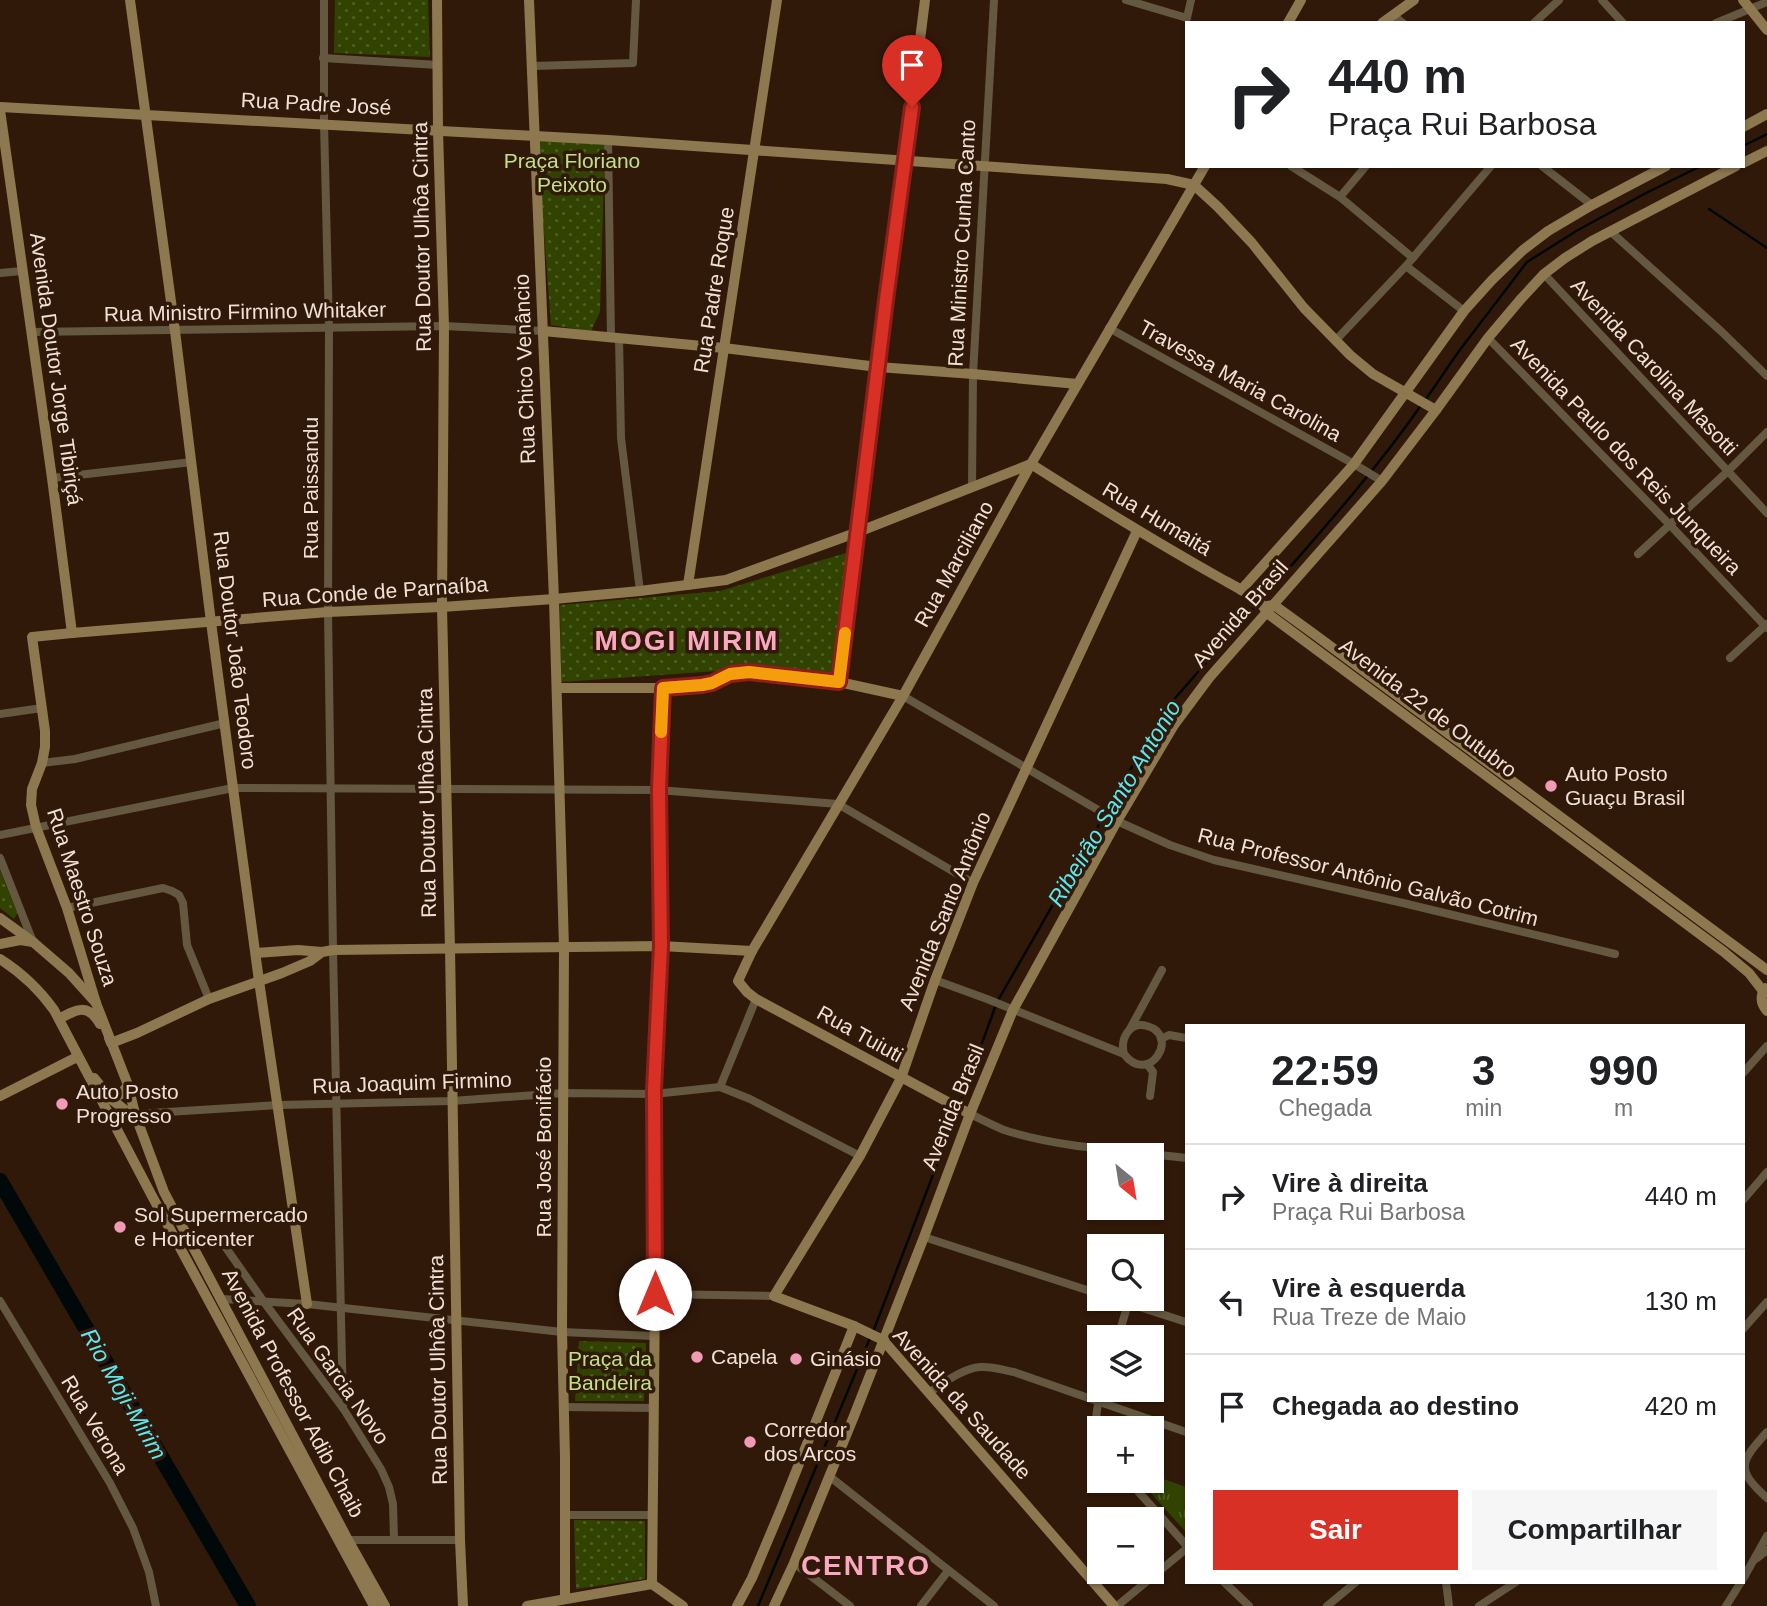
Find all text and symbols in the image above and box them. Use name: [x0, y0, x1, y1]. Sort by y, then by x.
pin: [882, 35, 942, 107]
icon: arrive: [893, 46, 931, 84]
icon: right: [1213, 49, 1304, 140]
text: 440 m: [1328, 49, 1467, 103]
street label: Rua Padre José: [240, 88, 392, 119]
text: Praça Rui Barbosa: [1328, 106, 1597, 142]
street label: Rua Ministro Cunha Canto: [944, 119, 979, 367]
street label: Rua Doutor Ulhôa Cintra: [408, 122, 435, 352]
park label: Praça Floriano Peixoto: [504, 149, 640, 196]
street label: Rua Padre Roque: [689, 205, 738, 375]
street label: Avenida Doutor Jorge Tibiriçá: [26, 231, 87, 507]
street label: Rua Chico Venâncio: [510, 274, 539, 465]
street label: Avenida Carolina Masotti: [1566, 274, 1742, 460]
street label: Rua Ministro Firmino Whitaker: [104, 298, 386, 325]
street label: Travessa Maria Carolina: [1135, 315, 1346, 446]
street label: Avenida Paulo dos Reis Junqueira: [1507, 332, 1746, 579]
street label: Rua Paissandu: [299, 417, 322, 559]
street label: Rua Humaitá: [1099, 477, 1216, 560]
street label: Rua Marciliano: [910, 497, 998, 631]
street label: Rua Doutor João Teodoro: [209, 529, 262, 771]
street label: Avenida Brasil: [1187, 556, 1292, 672]
street label: Rua Conde de Parnaíba: [261, 572, 489, 611]
district label: MOGI MIRIM: [595, 625, 779, 656]
street label: Avenida 22 de Outubro: [1335, 634, 1521, 782]
street label: Rua Doutor Ulhôa Cintra: [413, 688, 440, 918]
water label: Ribeirão Santo Antonio: [1042, 695, 1186, 911]
place label: Auto Posto Guaçu Brasil: [1565, 762, 1685, 809]
marker: Auto Posto Guaçu Brasil: [1543, 778, 1559, 794]
street label: Rua Maestro Souza: [43, 805, 122, 989]
street label: Avenida Santo Antônio: [894, 808, 995, 1013]
street label: Rua Professor Antônio Galvão Cotrim: [1195, 823, 1541, 930]
street label: Rua Tuiuti: [813, 1001, 907, 1067]
street label: Avenida Brasil: [917, 1040, 988, 1173]
text: 22:59: [1271, 1047, 1379, 1094]
text: 3: [1472, 1047, 1495, 1094]
text: 990: [1589, 1047, 1659, 1094]
street label: Rua José Bonifácio: [532, 1057, 555, 1237]
street label: Rua Joaquim Firmino: [312, 1068, 512, 1097]
place label: Auto Posto Progresso: [76, 1080, 179, 1127]
text: Chegada: [1278, 1095, 1372, 1121]
text: min: [1465, 1095, 1502, 1121]
text: m: [1614, 1095, 1633, 1121]
marker: Auto Posto Progresso: [54, 1096, 70, 1112]
north arrow: [1087, 1143, 1164, 1220]
map controls: [1087, 1143, 1164, 1584]
text: Vire à direita: [1272, 1168, 1428, 1198]
icon: right: [1213, 1178, 1251, 1216]
text: 440 m: [1645, 1181, 1717, 1211]
text: Praça Rui Barbosa: [1272, 1199, 1465, 1225]
place label: Sol Supermercado e Horticenter: [134, 1203, 308, 1250]
marker: Sol Supermercado e Horticenter: [112, 1219, 128, 1235]
button: search: [1087, 1234, 1164, 1311]
street label: Rua Doutor Ulhôa Cintra: [424, 1255, 451, 1485]
position arrow: [618, 1257, 692, 1331]
street label: Avenida Professor Adib Chaib: [218, 1264, 369, 1521]
text: Vire à esquerda: [1272, 1273, 1465, 1303]
icon: left: [1213, 1283, 1251, 1321]
text: 130 m: [1645, 1286, 1717, 1316]
street label: Rua Garcia Novo: [283, 1303, 394, 1448]
text: Rua Treze de Maio: [1272, 1304, 1466, 1330]
water label: Rio Moji-Mirim: [76, 1324, 172, 1464]
street label: Avenida da Saudade: [889, 1324, 1036, 1484]
button: layers: [1087, 1325, 1164, 1402]
place label: Capela: [711, 1345, 778, 1368]
park label: Praça da Bandeira: [568, 1347, 652, 1394]
place label: Ginásio: [810, 1347, 881, 1370]
marker: Capela: [689, 1349, 705, 1365]
marker: Ginásio: [788, 1351, 804, 1367]
street label: Rua Verona: [57, 1371, 134, 1478]
icon: arrive: [1213, 1388, 1251, 1426]
text: Chegada ao destino: [1272, 1391, 1519, 1421]
text: 420 m: [1645, 1391, 1717, 1421]
button: +: [1087, 1416, 1164, 1493]
place label: Corredor dos Arcos: [764, 1418, 856, 1465]
marker: Corredor dos Arcos: [742, 1434, 758, 1450]
button: Sair: [1213, 1490, 1458, 1570]
button: Compartilhar: [1472, 1490, 1717, 1570]
button: −: [1087, 1507, 1164, 1584]
district label: CENTRO: [801, 1550, 931, 1581]

